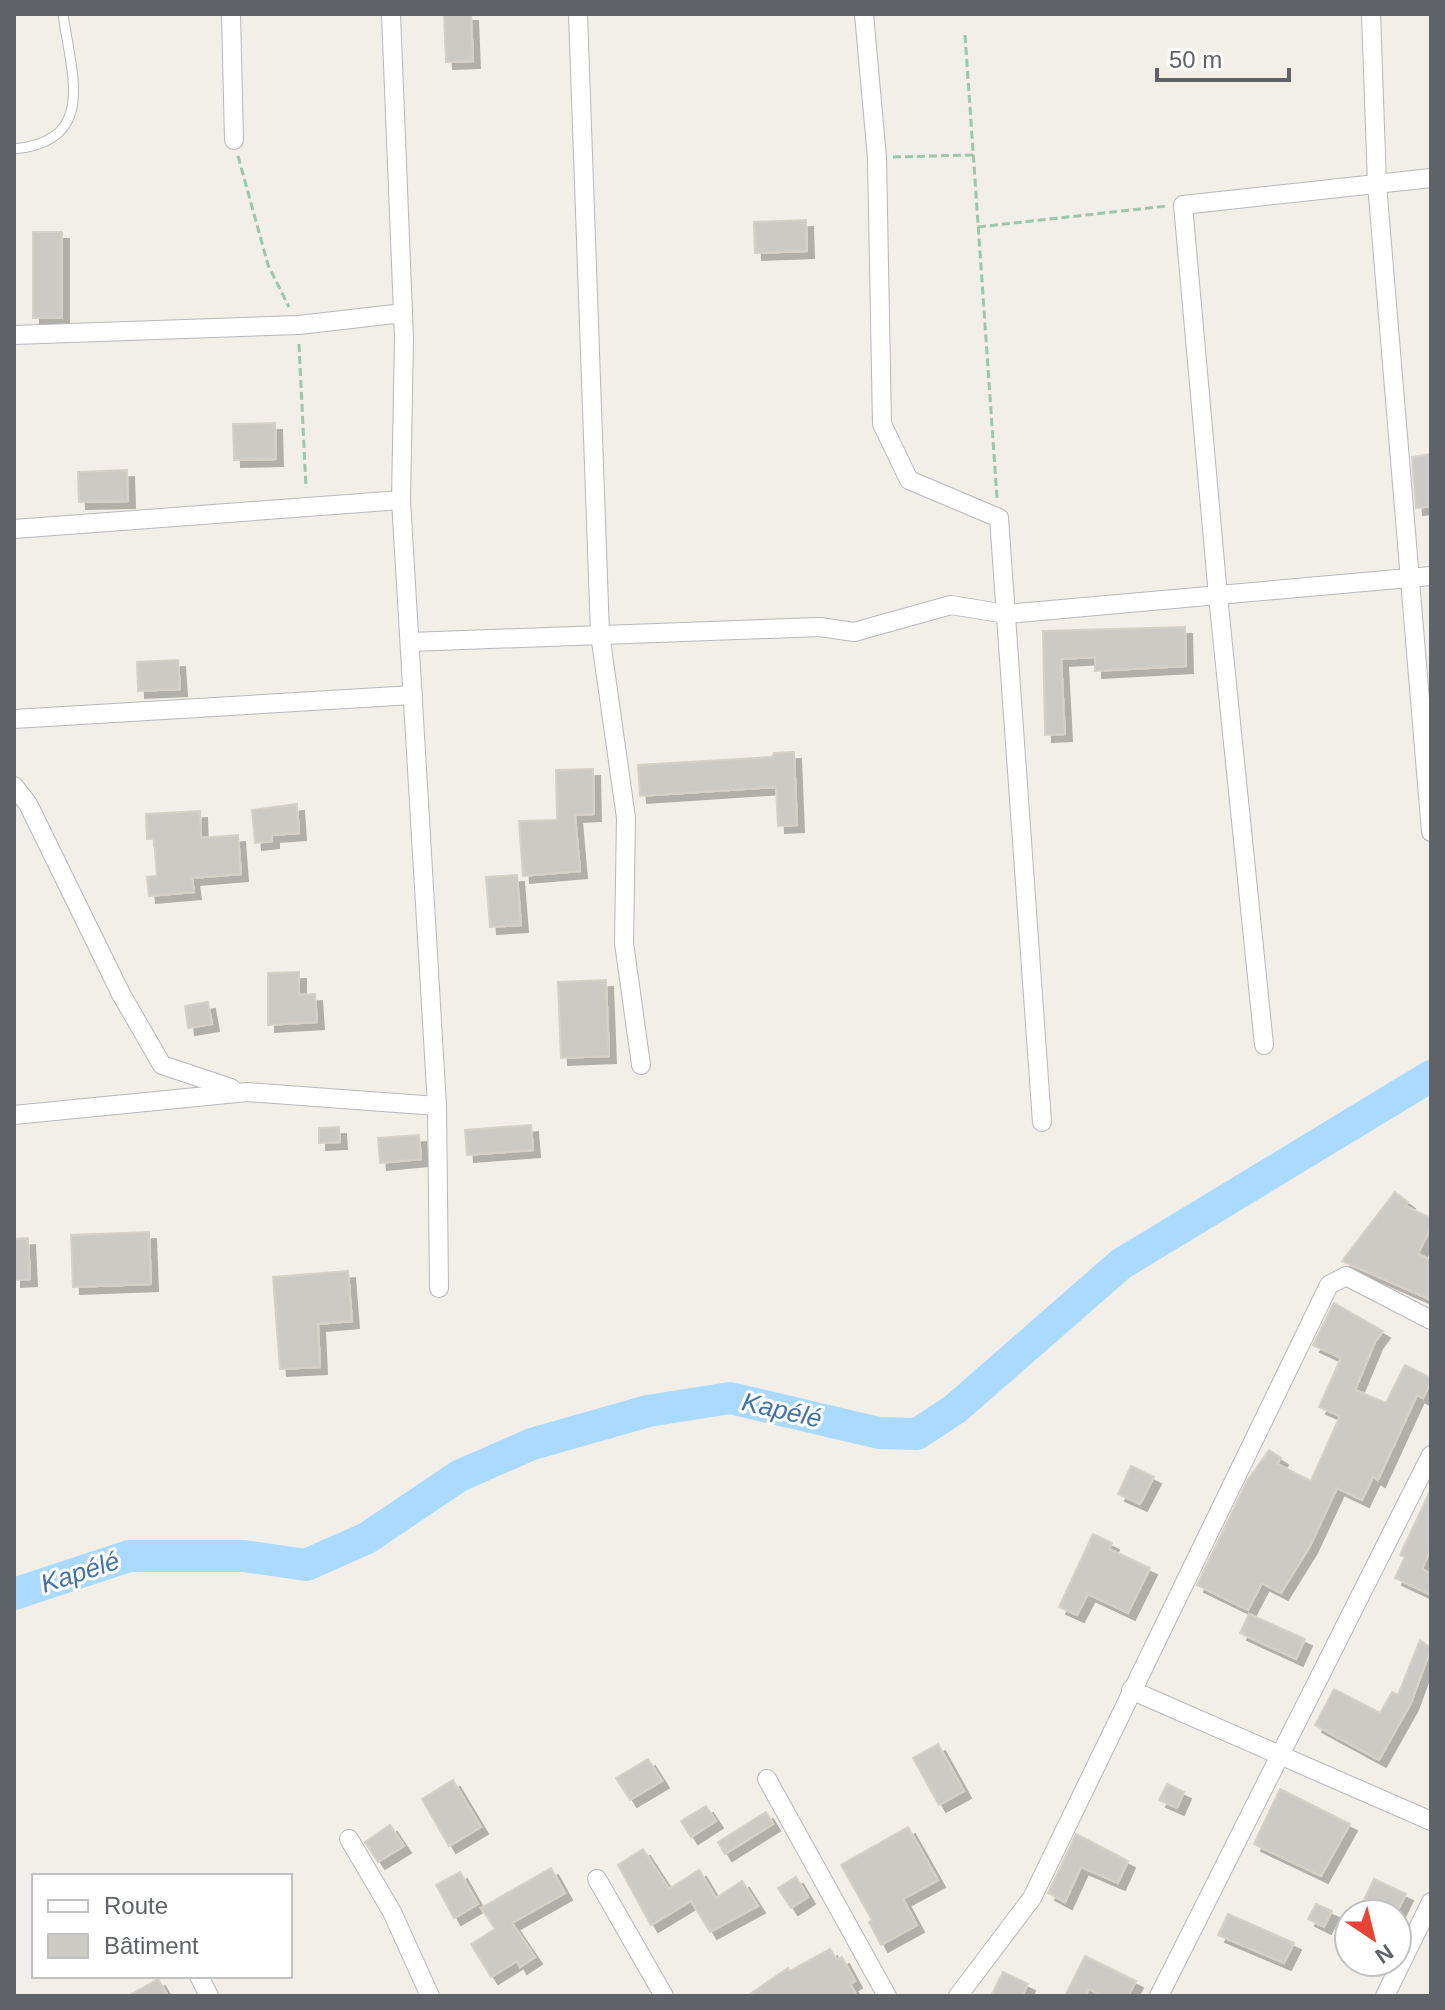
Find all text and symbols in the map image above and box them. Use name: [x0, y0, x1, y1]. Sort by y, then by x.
scale bar: [1157, 32, 1289, 82]
text: 50 m: [1169, 46, 1222, 73]
water label: Kapélé: [739, 1386, 825, 1434]
water label: Kapélé: [37, 1545, 123, 1599]
legend: [32, 1874, 292, 1978]
text: Route: [104, 1892, 168, 1919]
north arrow: [1333, 1898, 1413, 1978]
text: Bâtiment: [104, 1932, 199, 1959]
text: N: [1371, 1939, 1398, 1969]

